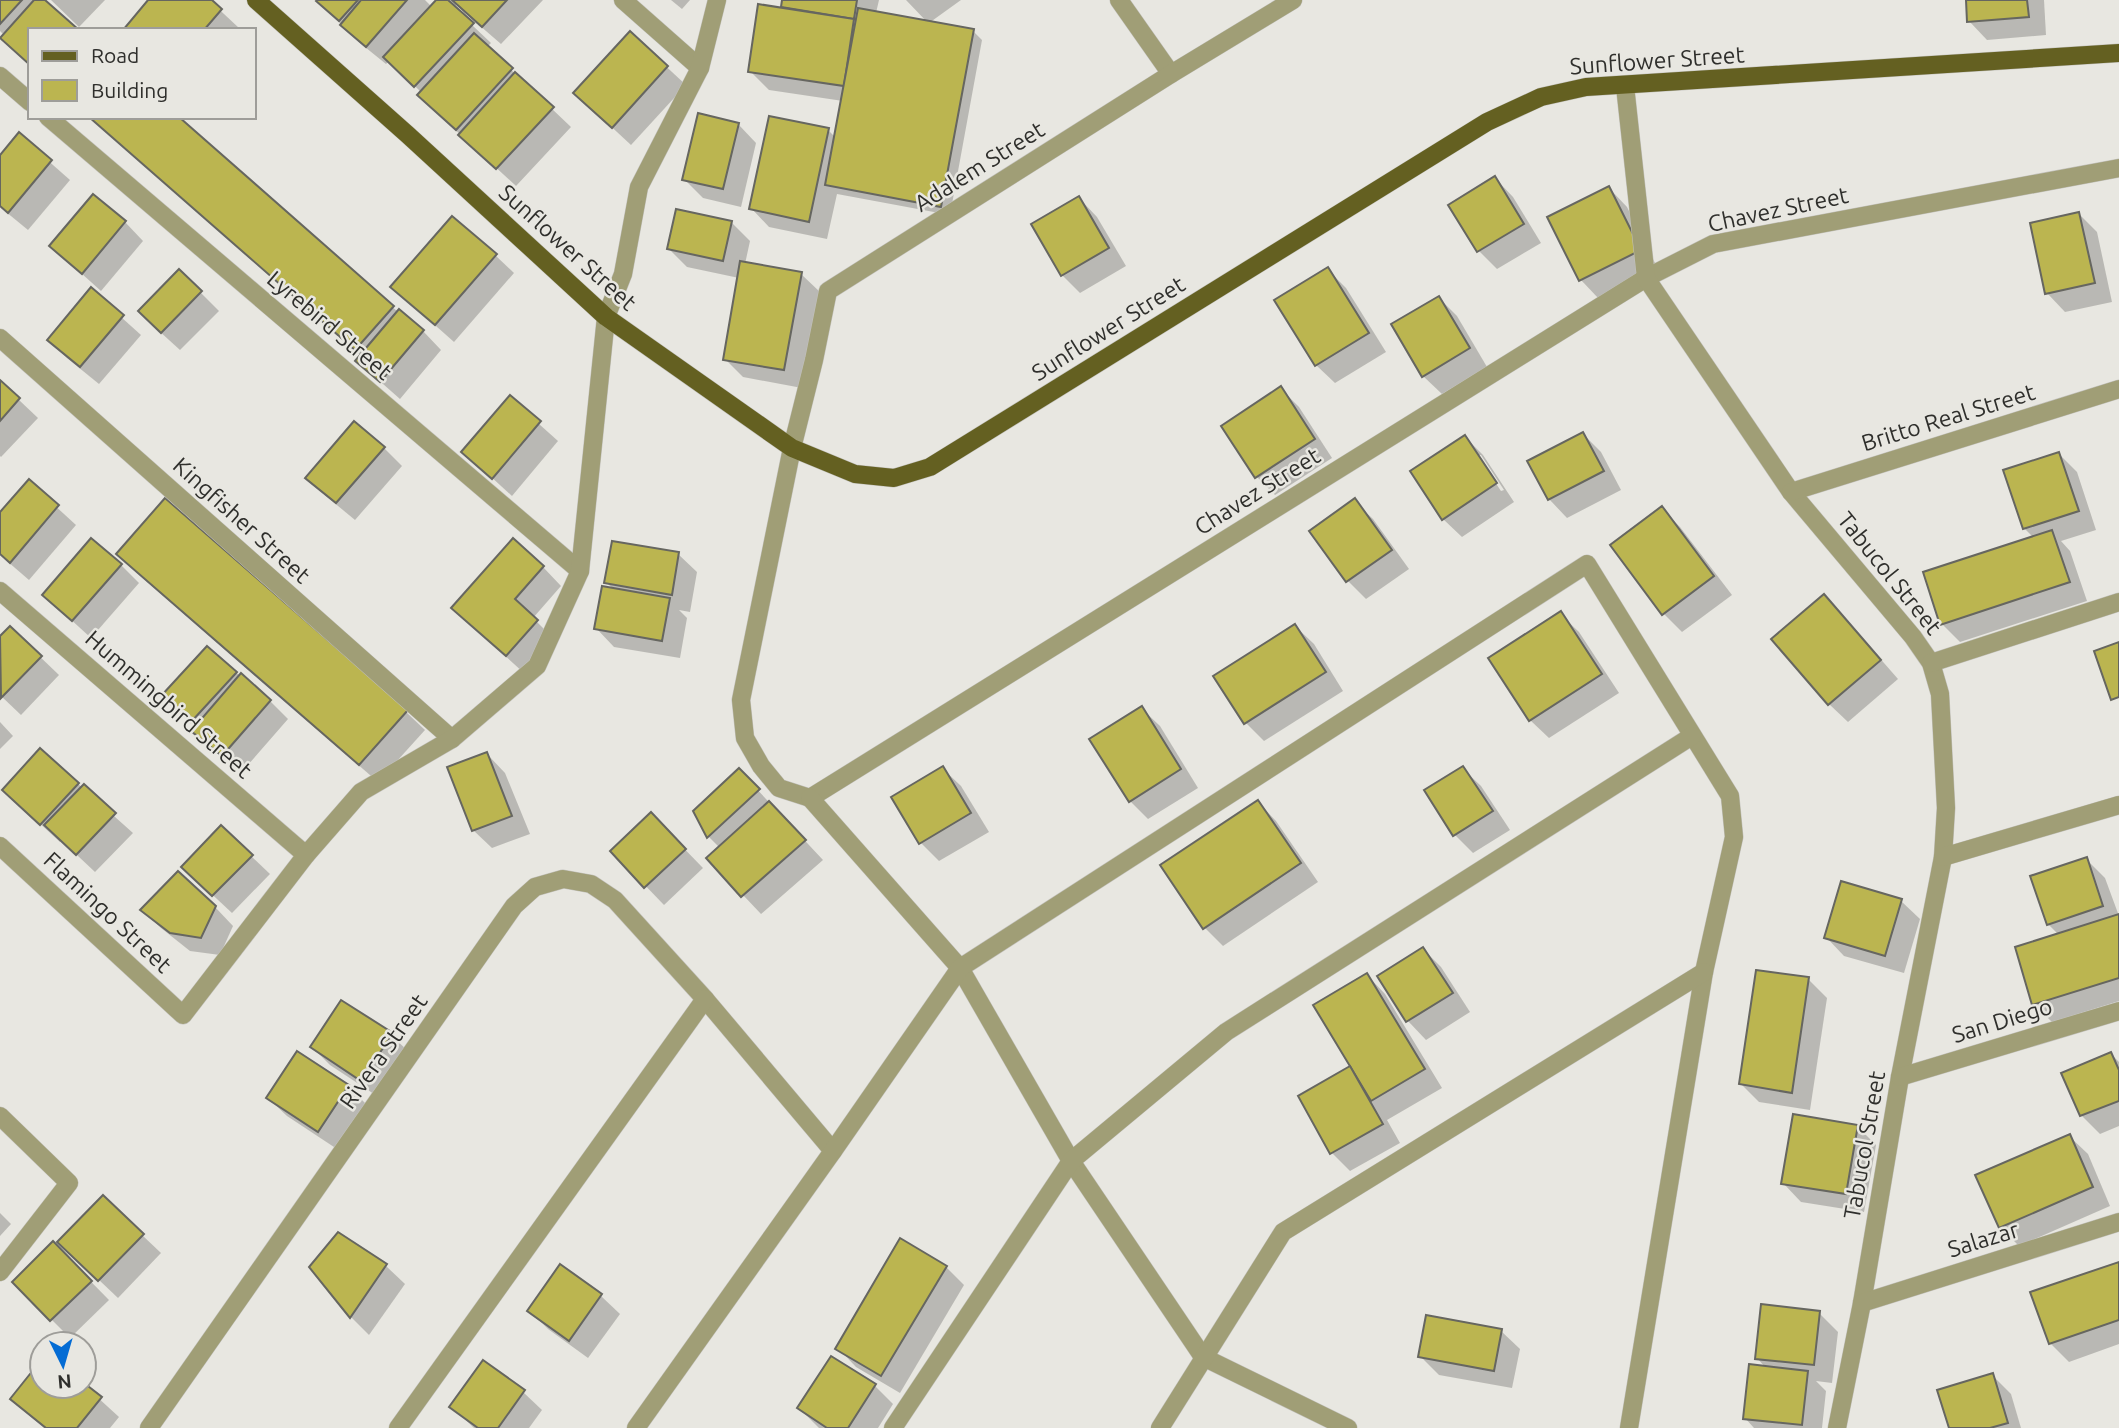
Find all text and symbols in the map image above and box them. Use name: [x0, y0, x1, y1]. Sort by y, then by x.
legend: [28, 28, 256, 119]
street label: Sunflower Street: [1569, 41, 1745, 79]
text: Road: [91, 43, 139, 67]
text: Building: [91, 78, 168, 102]
street label: Adalem Street: [910, 116, 1048, 216]
street label: Sunflower Street: [495, 179, 641, 315]
street label: Chavez Street: [1705, 182, 1851, 236]
street label: Lyrebird Street: [263, 266, 397, 384]
street label: Sunflower Street: [1027, 271, 1189, 385]
street label: Britto Real Street: [1858, 379, 2038, 455]
street label: Chavez Street: [1190, 443, 1324, 539]
street label: Kingfisher Street: [169, 452, 315, 588]
street label: Tabucol Street: [1833, 507, 1947, 639]
street label: Hummingbird Street: [81, 625, 257, 783]
street label: Flamingo Street: [39, 847, 177, 977]
street label: Rivera Street: [334, 989, 432, 1113]
street label: San Diego: [1949, 993, 2055, 1047]
street label: Tabucol Street: [1839, 1069, 1889, 1221]
street label: Salazar: [1944, 1216, 2022, 1262]
north arrow: [28, 1330, 98, 1400]
text: N: [56, 1370, 73, 1394]

